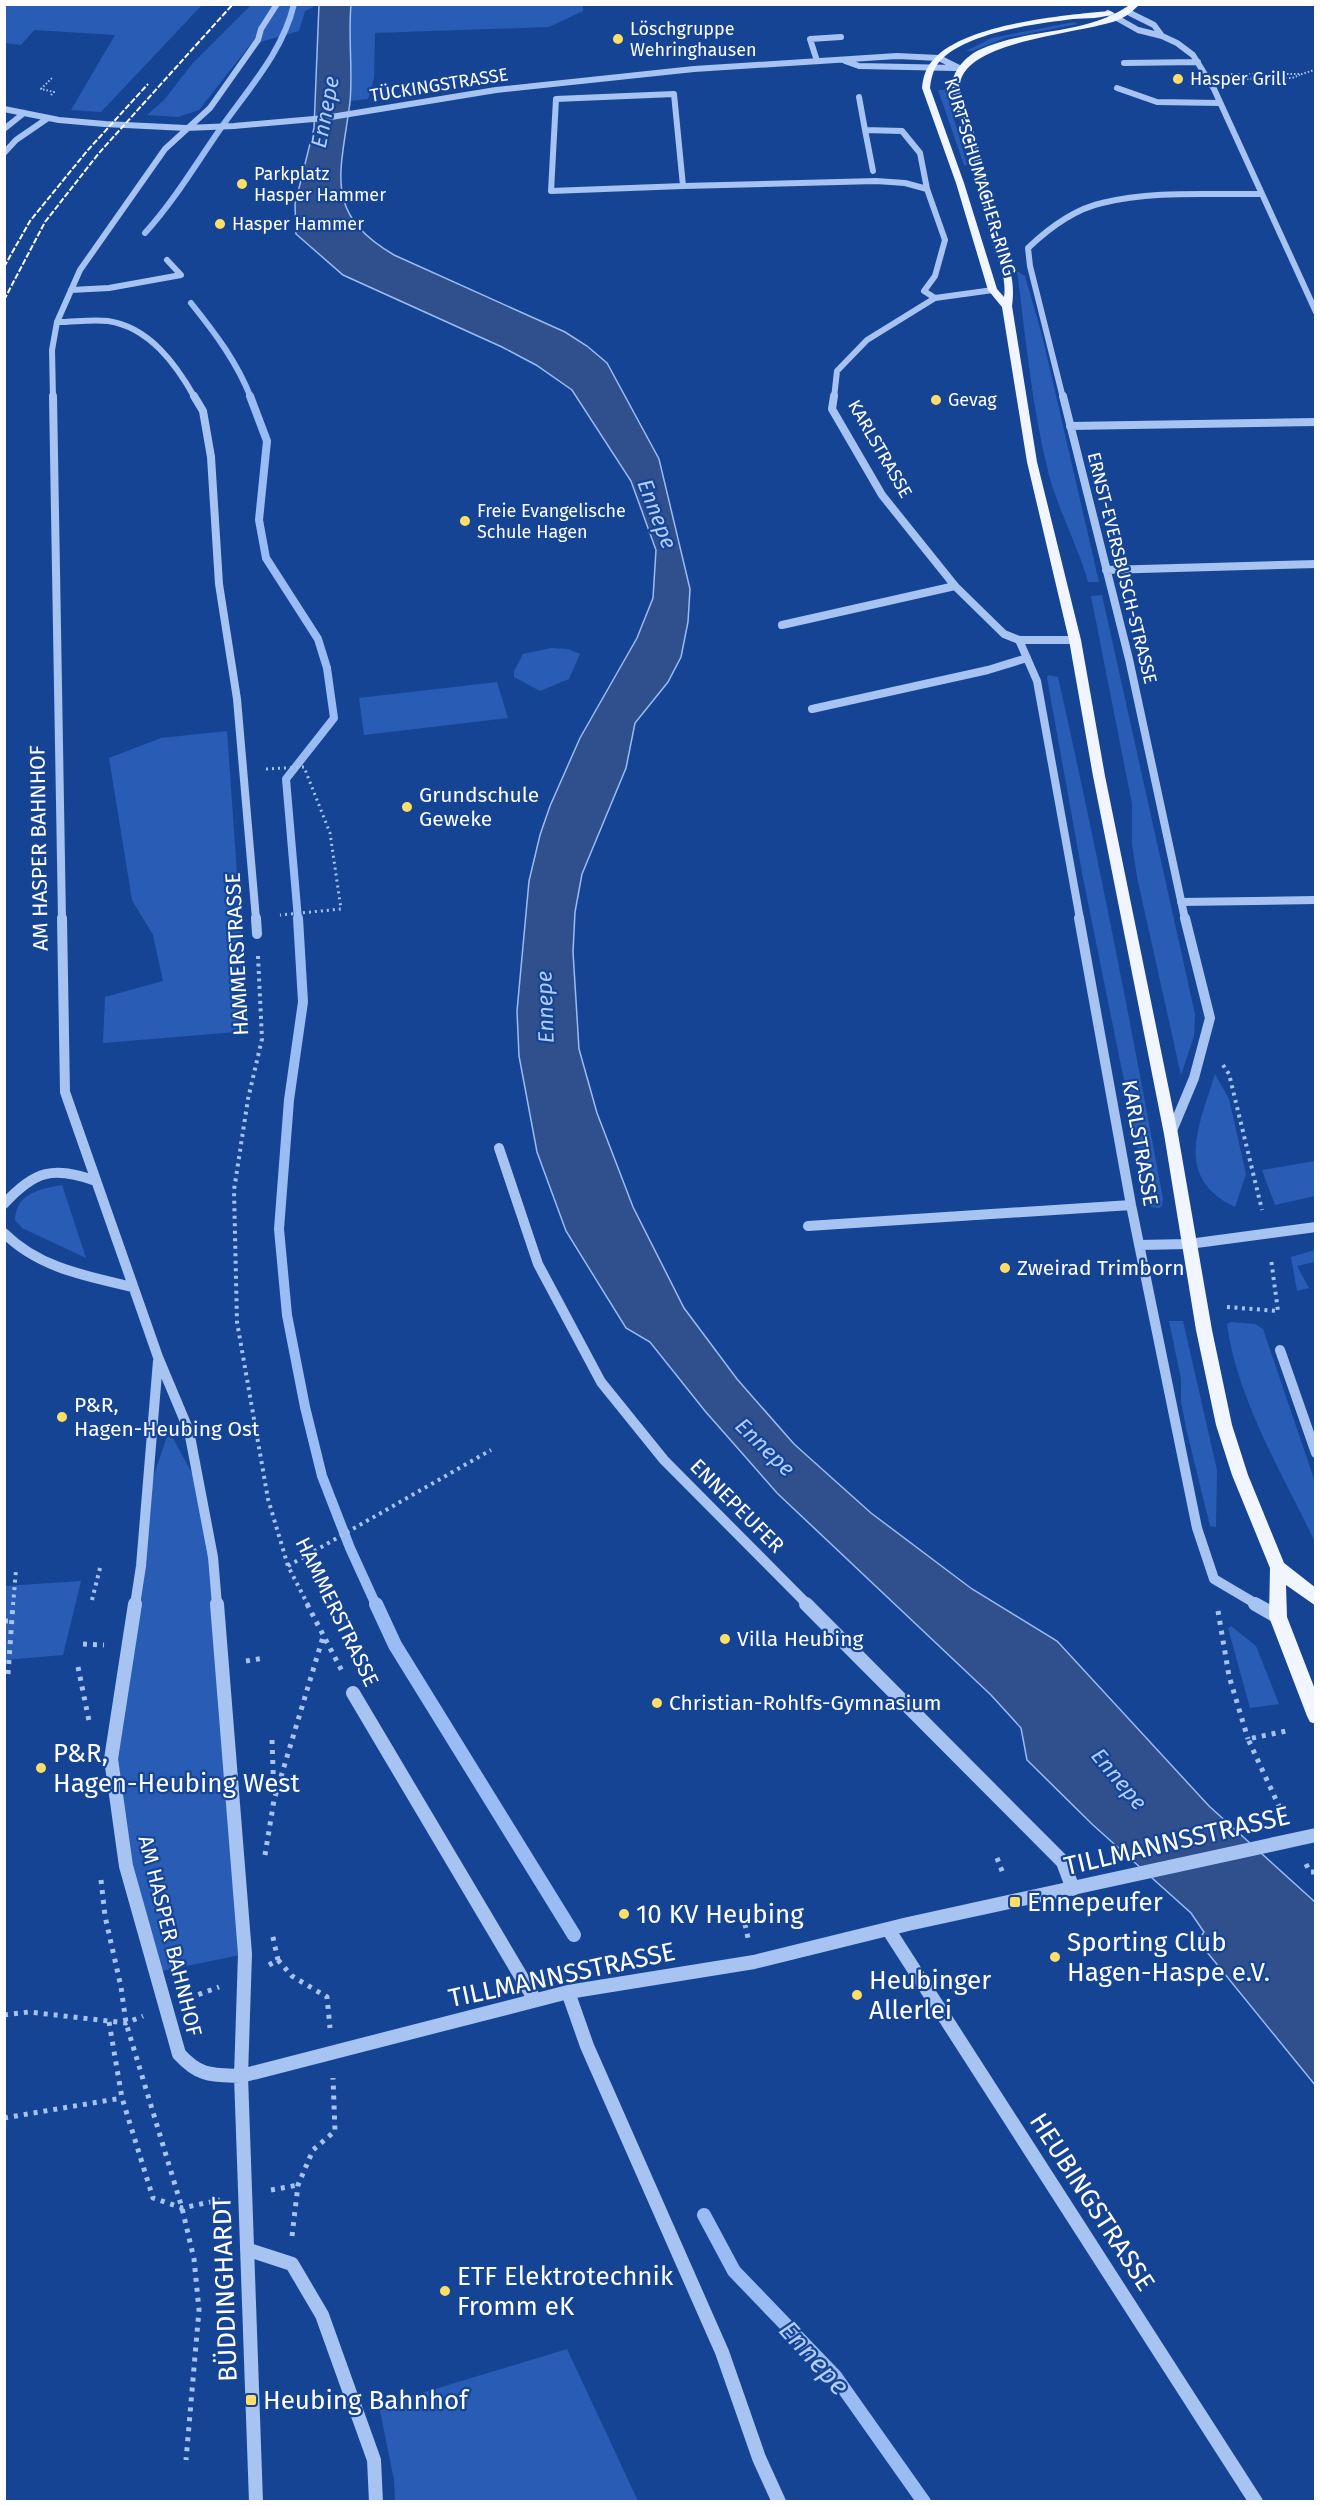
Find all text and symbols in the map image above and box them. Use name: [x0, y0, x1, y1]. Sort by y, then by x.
place label: Löschgruppe Wehringhausen: [630, 18, 757, 61]
marker: Löschgruppe Wehringhausen: [611, 32, 625, 46]
street label: TÜCKINGSTRASSE: [368, 63, 510, 107]
place label: Hasper Grill: [1190, 68, 1286, 90]
marker: Hasper Grill: [1171, 72, 1185, 86]
water label: Ennepe: [305, 74, 345, 150]
street label: KURT-SCHUMACHER-RING: [939, 75, 1021, 279]
place label: Parkplatz Hasper Hammer: [254, 163, 386, 206]
marker: Parkplatz Hasper Hammer: [235, 177, 249, 191]
place label: Hasper Hammer: [232, 213, 364, 235]
marker: Hasper Hammer: [213, 217, 227, 231]
place label: Gevag: [948, 389, 997, 411]
marker: Gevag: [929, 393, 943, 407]
street label: KARLSTRASSE: [843, 396, 917, 502]
street label: ERNST-EVERSBUSCH-STRASSE: [1083, 450, 1161, 686]
water label: Ennepe: [631, 475, 683, 553]
place label: Freie Evangelische Schule Hagen: [477, 500, 626, 543]
marker: Freie Evangelische Schule Hagen: [458, 514, 472, 528]
street label: AM HASPER BAHNHOF: [24, 745, 54, 951]
place label: Grundschule Geweke: [419, 782, 539, 832]
marker: Grundschule Geweke: [400, 800, 414, 814]
street label: HAMMERSTRASSE: [220, 872, 254, 1036]
water label: Ennepe: [530, 970, 560, 1044]
street label: KARLSTRASSE: [1116, 1078, 1164, 1208]
place label: Zweirad Trimborn: [1017, 1255, 1185, 1281]
marker: Zweirad Trimborn: [998, 1261, 1012, 1275]
place label: P&R, Hagen-Heubing Ost: [74, 1392, 260, 1442]
marker: P&R, Hagen-Heubing Ost: [55, 1410, 69, 1424]
water label: Ennepe: [730, 1412, 800, 1482]
street label: ENNEPEUFER: [684, 1453, 790, 1559]
street label: HAMMERSTRASSE: [290, 1533, 384, 1691]
place label: Villa Heubing: [737, 1626, 863, 1652]
marker: Villa Heubing: [718, 1632, 732, 1646]
place label: Christian-Rohlfs-Gymnasium: [669, 1690, 942, 1716]
marker: Christian-Rohlfs-Gymnasium: [650, 1696, 664, 1710]
place label: P&R, Hagen-Heubing West: [53, 1738, 300, 1799]
water label: Ennepe: [1085, 1743, 1153, 1815]
marker: P&R, Hagen-Heubing West: [34, 1761, 48, 1775]
street label: TILLMANNSSTRASSE: [1061, 1800, 1293, 1882]
street label: AM HASPER BAHNHOF: [132, 1833, 208, 2039]
place label: Ennepeufer: [1027, 1887, 1163, 1918]
marker: Ennepeufer: [1008, 1895, 1022, 1909]
place label: 10 KV Heubing: [636, 1899, 804, 1930]
marker: 10 KV Heubing: [617, 1907, 631, 1921]
place label: Sporting Club Hagen-Haspe e.V.: [1067, 1927, 1270, 1988]
street label: TILLMANNSSTRASSE: [446, 1936, 678, 2014]
marker: Sporting Club Hagen-Haspe e.V.: [1048, 1950, 1062, 1964]
place label: Heubinger Allerlei: [869, 1965, 991, 2026]
marker: Heubinger Allerlei: [850, 1988, 864, 2002]
street label: HEUBINGSTRASSE: [1023, 2107, 1161, 2297]
street label: BÜDDINGHARDT: [206, 2195, 244, 2382]
place label: ETF Elektrotechnik Fromm eK: [457, 2261, 674, 2322]
marker: ETF Elektrotechnik Fromm eK: [438, 2284, 452, 2298]
water label: Ennepe: [772, 2314, 856, 2402]
place label: Heubing Bahnhof: [263, 2385, 470, 2416]
marker: Heubing Bahnhof: [244, 2393, 258, 2407]

